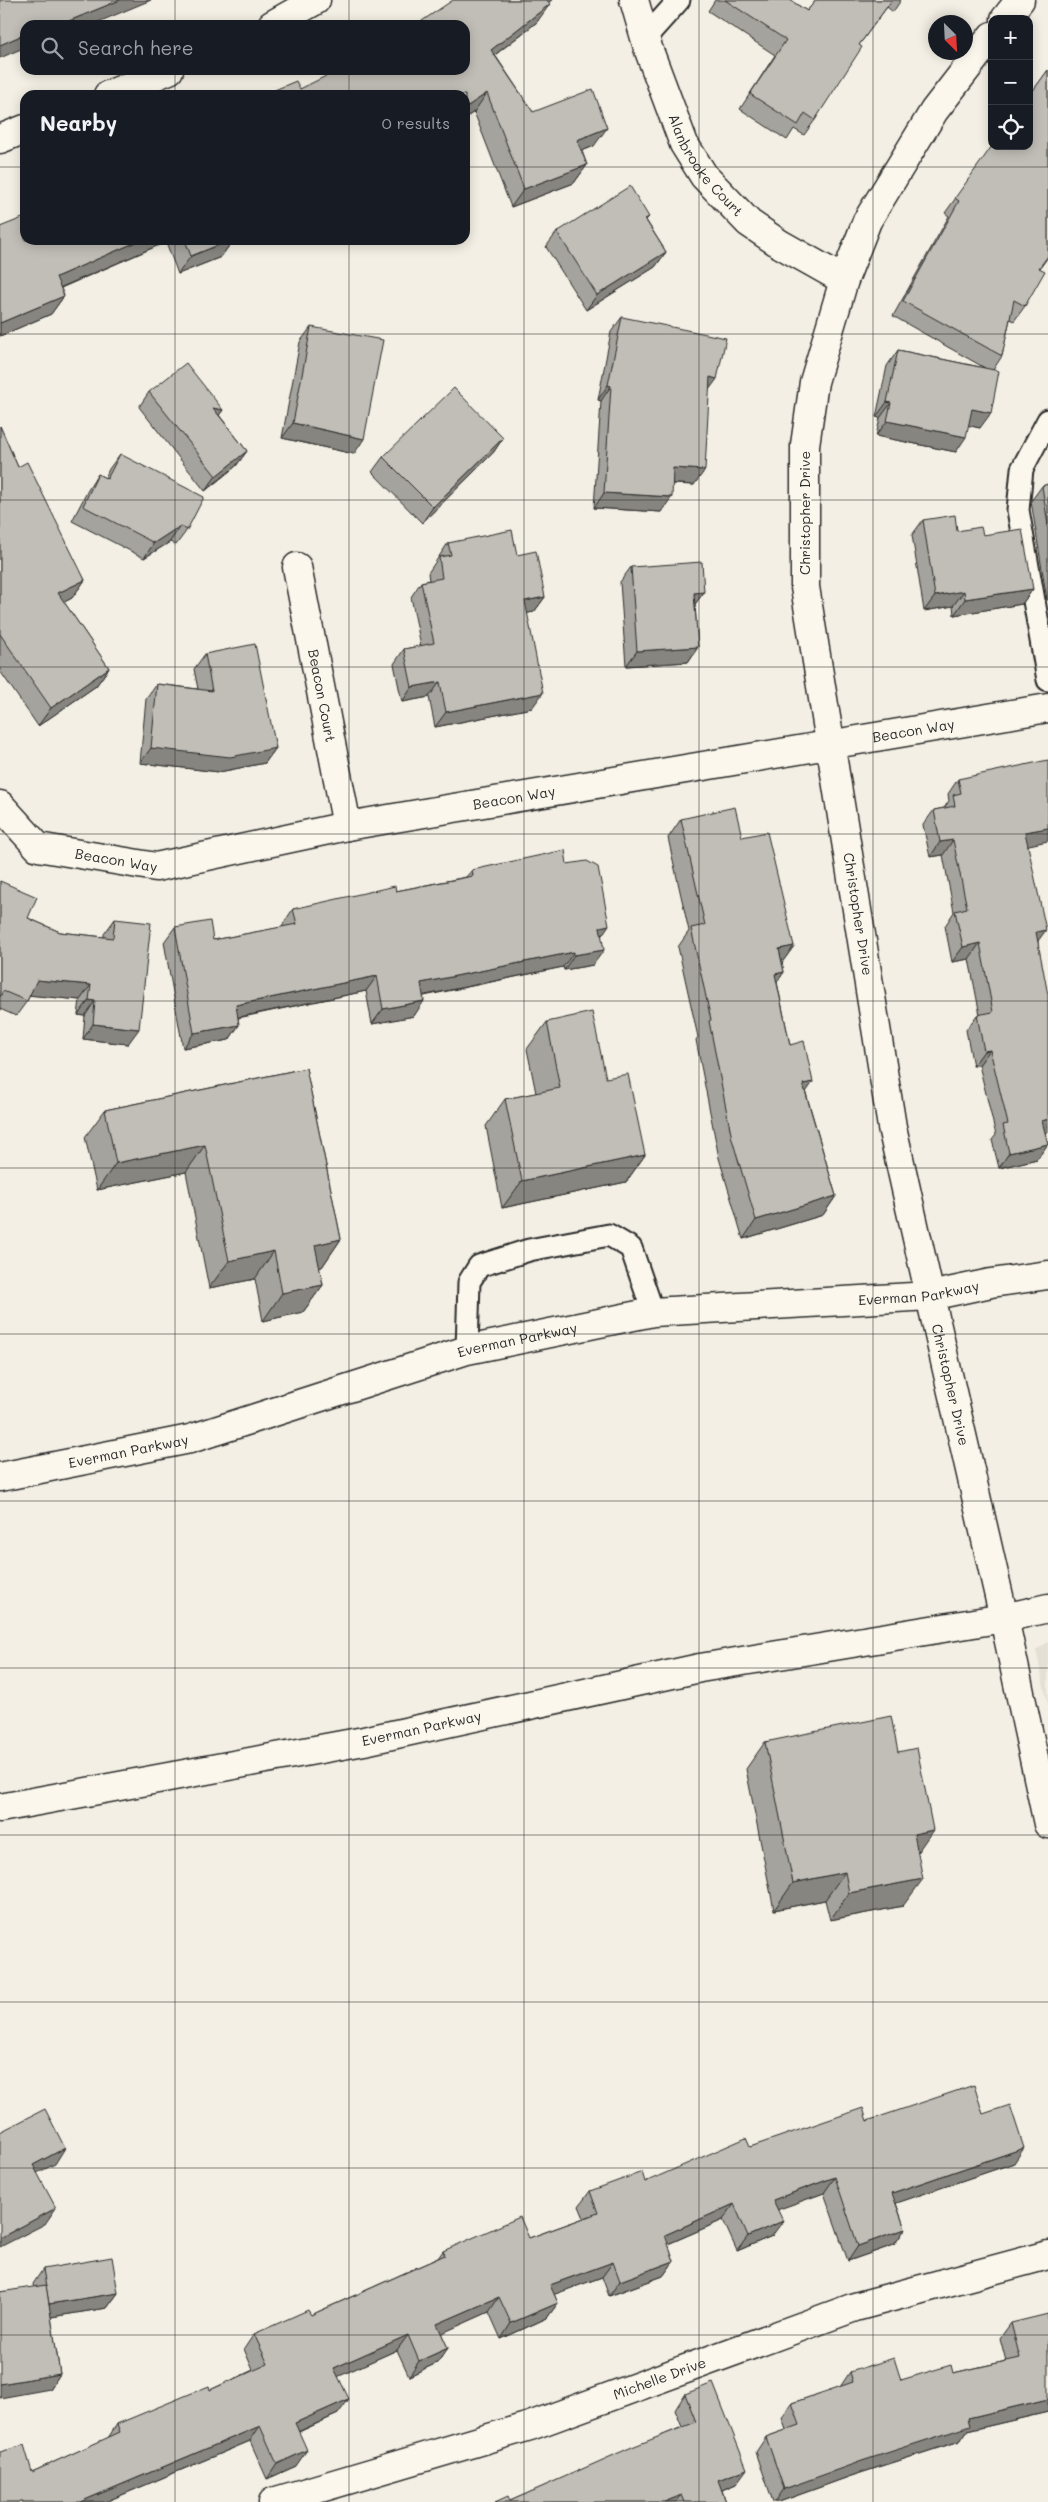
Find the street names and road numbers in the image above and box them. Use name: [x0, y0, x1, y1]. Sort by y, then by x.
street label: Alanbrooke Court: [664, 111, 748, 220]
street label: Christopher Drive: [795, 451, 814, 575]
street label: Beacon Court: [304, 648, 341, 744]
street label: Beacon Way: [871, 714, 956, 746]
street label: Beacon Way: [471, 781, 557, 814]
street label: Beacon Way: [74, 843, 159, 876]
street label: Christopher Drive: [839, 851, 878, 977]
street label: Everman Parkway: [858, 1276, 981, 1309]
street label: Everman Parkway: [455, 1318, 579, 1362]
street label: Christopher Drive: [928, 1322, 974, 1447]
street label: Everman Parkway: [67, 1430, 190, 1472]
street label: Everman Parkway: [360, 1706, 483, 1750]
street label: Michelle Drive: [610, 2352, 708, 2404]

